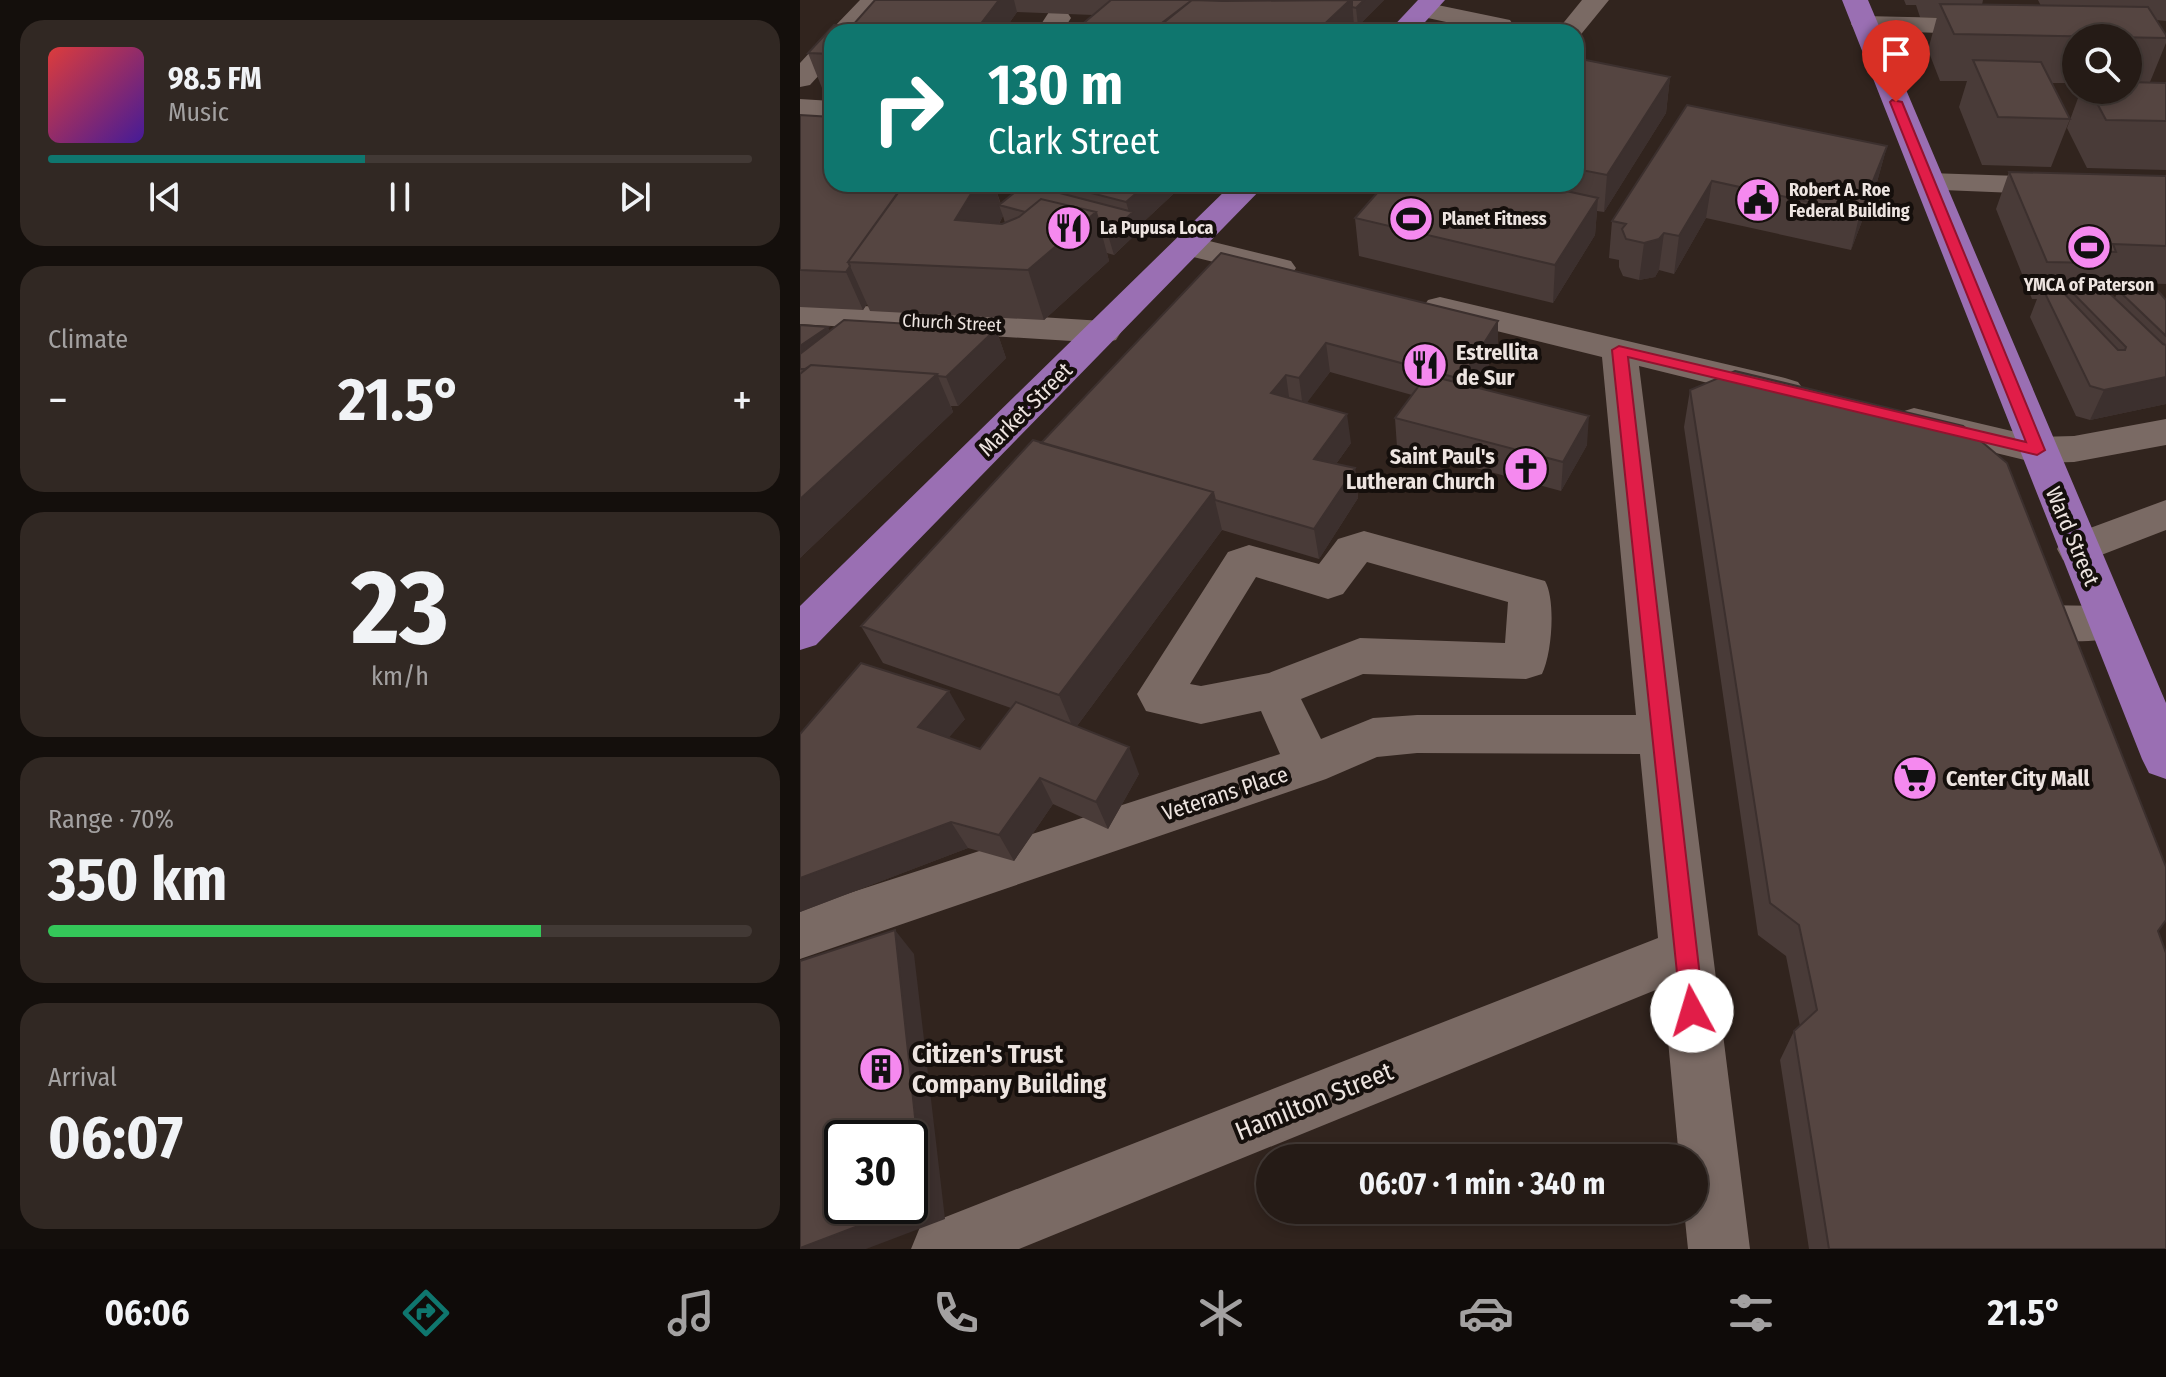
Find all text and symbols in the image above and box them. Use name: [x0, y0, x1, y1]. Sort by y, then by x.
pin: [1862, 20, 1930, 102]
map controls: [2062, 24, 2142, 104]
button: search: [2062, 24, 2142, 104]
icon: arrive: [1874, 32, 1918, 76]
text: 130 m: [988, 52, 1123, 119]
icon: right: [856, 56, 960, 160]
text: 98.5 FM: [168, 61, 262, 97]
text: Music: [168, 97, 229, 128]
text: Clark Street: [988, 120, 1159, 164]
icon: previous: [143, 175, 187, 219]
icon: pause: [378, 175, 422, 219]
icon: next: [613, 175, 657, 219]
public building icon: Robert A. Roe Federal Building: [1734, 176, 1782, 224]
place label: Robert A. Roe Federal Building: [1789, 179, 1910, 222]
sports icon: Planet Fitness: [1387, 195, 1435, 243]
restaurant icon: La Pupusa Loca: [1045, 204, 1093, 252]
place label: Planet Fitness: [1442, 208, 1547, 230]
place label: La Pupusa Loca: [1100, 217, 1214, 239]
sports icon: YMCA of Paterson: [2065, 223, 2113, 271]
place label: YMCA of Paterson: [2023, 274, 2154, 296]
street label: Church Street: [902, 309, 1002, 337]
text: Climate: [48, 324, 128, 355]
place label: Estrellita de Sur: [1456, 339, 1539, 391]
restaurant icon: Estrellita de Sur: [1401, 341, 1449, 389]
street label: Market Street: [973, 356, 1078, 462]
text: 21.5°: [338, 364, 462, 436]
text: −: [48, 374, 68, 427]
text: +: [732, 374, 752, 427]
place label: Saint Paul's Lutheran Church: [1346, 443, 1495, 495]
church icon: Saint Paul's Lutheran Church: [1502, 445, 1550, 493]
street label: Ward Street: [2040, 483, 2106, 590]
text: 23: [351, 546, 449, 671]
text: km/h: [371, 661, 429, 692]
supermarket icon: Center City Mall: [1891, 754, 1939, 802]
street label: Veterans Place: [1159, 760, 1292, 827]
place label: Center City Mall: [1946, 765, 2090, 792]
text: Range · 70%: [48, 804, 174, 835]
text: 350 km: [48, 844, 227, 916]
position arrow: [1650, 969, 1734, 1053]
place label: Citizen's Trust Company Building: [912, 1039, 1106, 1100]
building icon: Citizen's Trust Company Building: [857, 1045, 905, 1093]
street label: Hamilton Street: [1231, 1056, 1398, 1147]
text: Arrival: [48, 1062, 117, 1093]
text: 06:07: [48, 1102, 183, 1174]
speed limit sign: 30: [824, 1120, 928, 1224]
text: 06:07 · 1 min · 340 m: [1359, 1166, 1605, 1202]
icon: directions: [398, 1285, 454, 1341]
icon: music: [663, 1285, 719, 1341]
icon: phone: [928, 1285, 984, 1341]
icon: climate: [1193, 1285, 1249, 1341]
icon: car: [1458, 1285, 1514, 1341]
icon: filters: [1723, 1285, 1779, 1341]
text: 06:06: [104, 1291, 190, 1335]
text: 21.5°: [1987, 1291, 2061, 1335]

